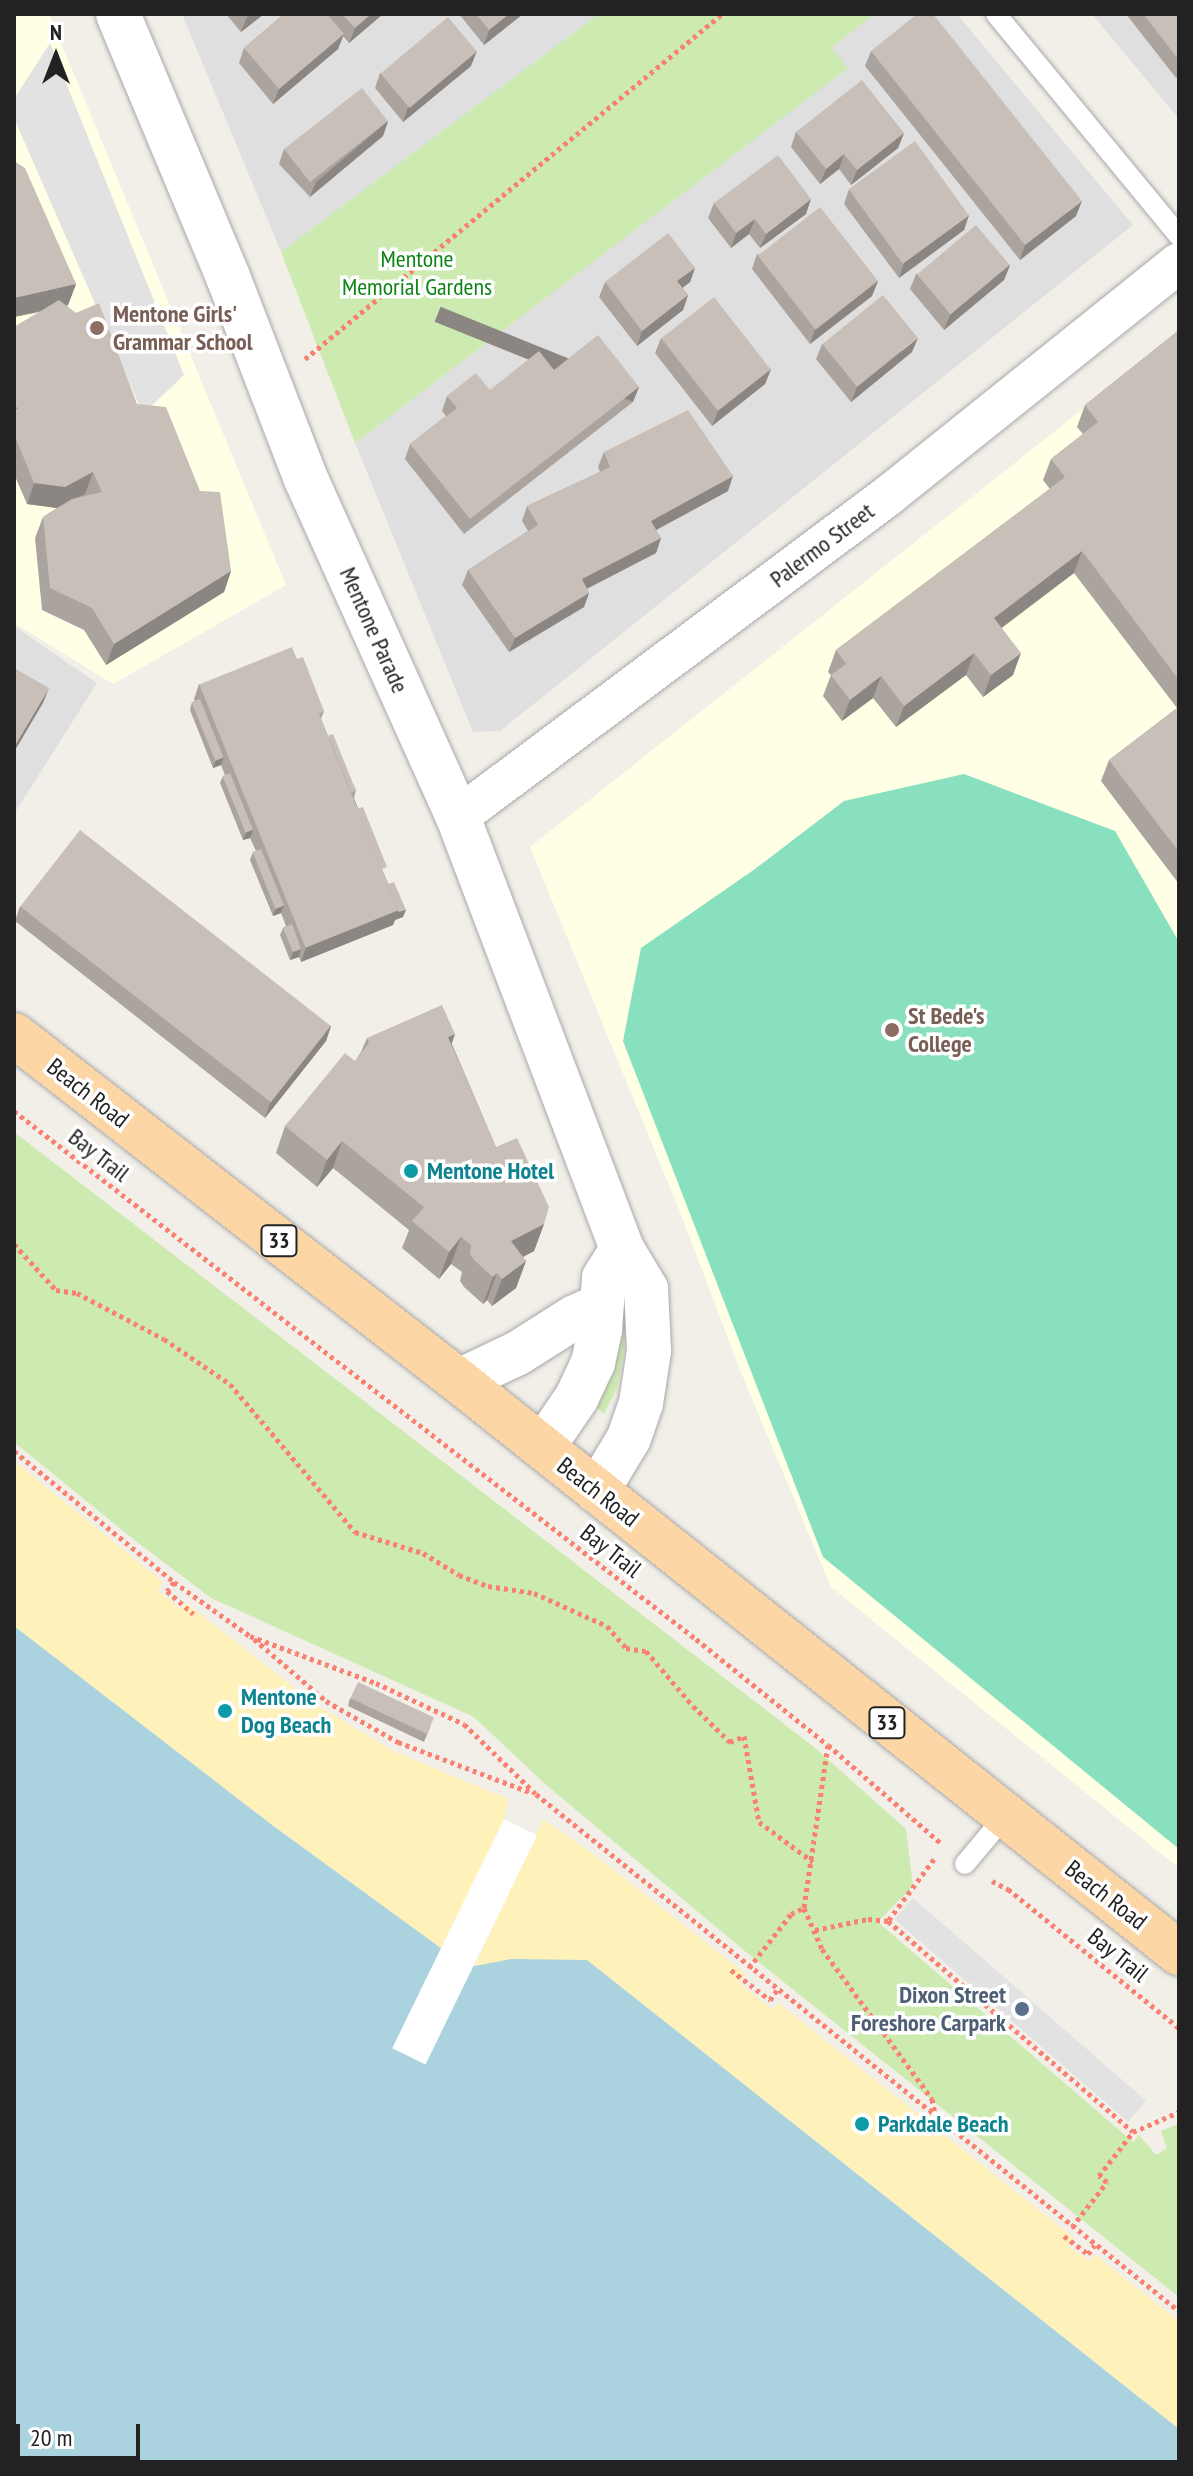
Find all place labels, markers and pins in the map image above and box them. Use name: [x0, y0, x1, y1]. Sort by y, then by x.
place label: Mentone Girls' Grammar School: [113, 300, 253, 356]
marker: Mentone Girls' Grammar School: [88, 319, 106, 337]
place label: St Bede's College: [908, 1002, 984, 1058]
marker: St Bede's College: [883, 1021, 901, 1039]
place label: Mentone Hotel: [427, 1157, 554, 1185]
marker: Mentone Hotel: [402, 1162, 420, 1180]
place label: Mentone Dog Beach: [241, 1683, 331, 1739]
marker: Mentone Dog Beach: [216, 1702, 234, 1720]
place label: Dixon Street Foreshore Carpark: [851, 1981, 1006, 2037]
marker: Dixon Street Foreshore Carpark: [1013, 2000, 1031, 2018]
place label: Parkdale Beach: [878, 2110, 1008, 2138]
marker: Parkdale Beach: [853, 2115, 871, 2133]

